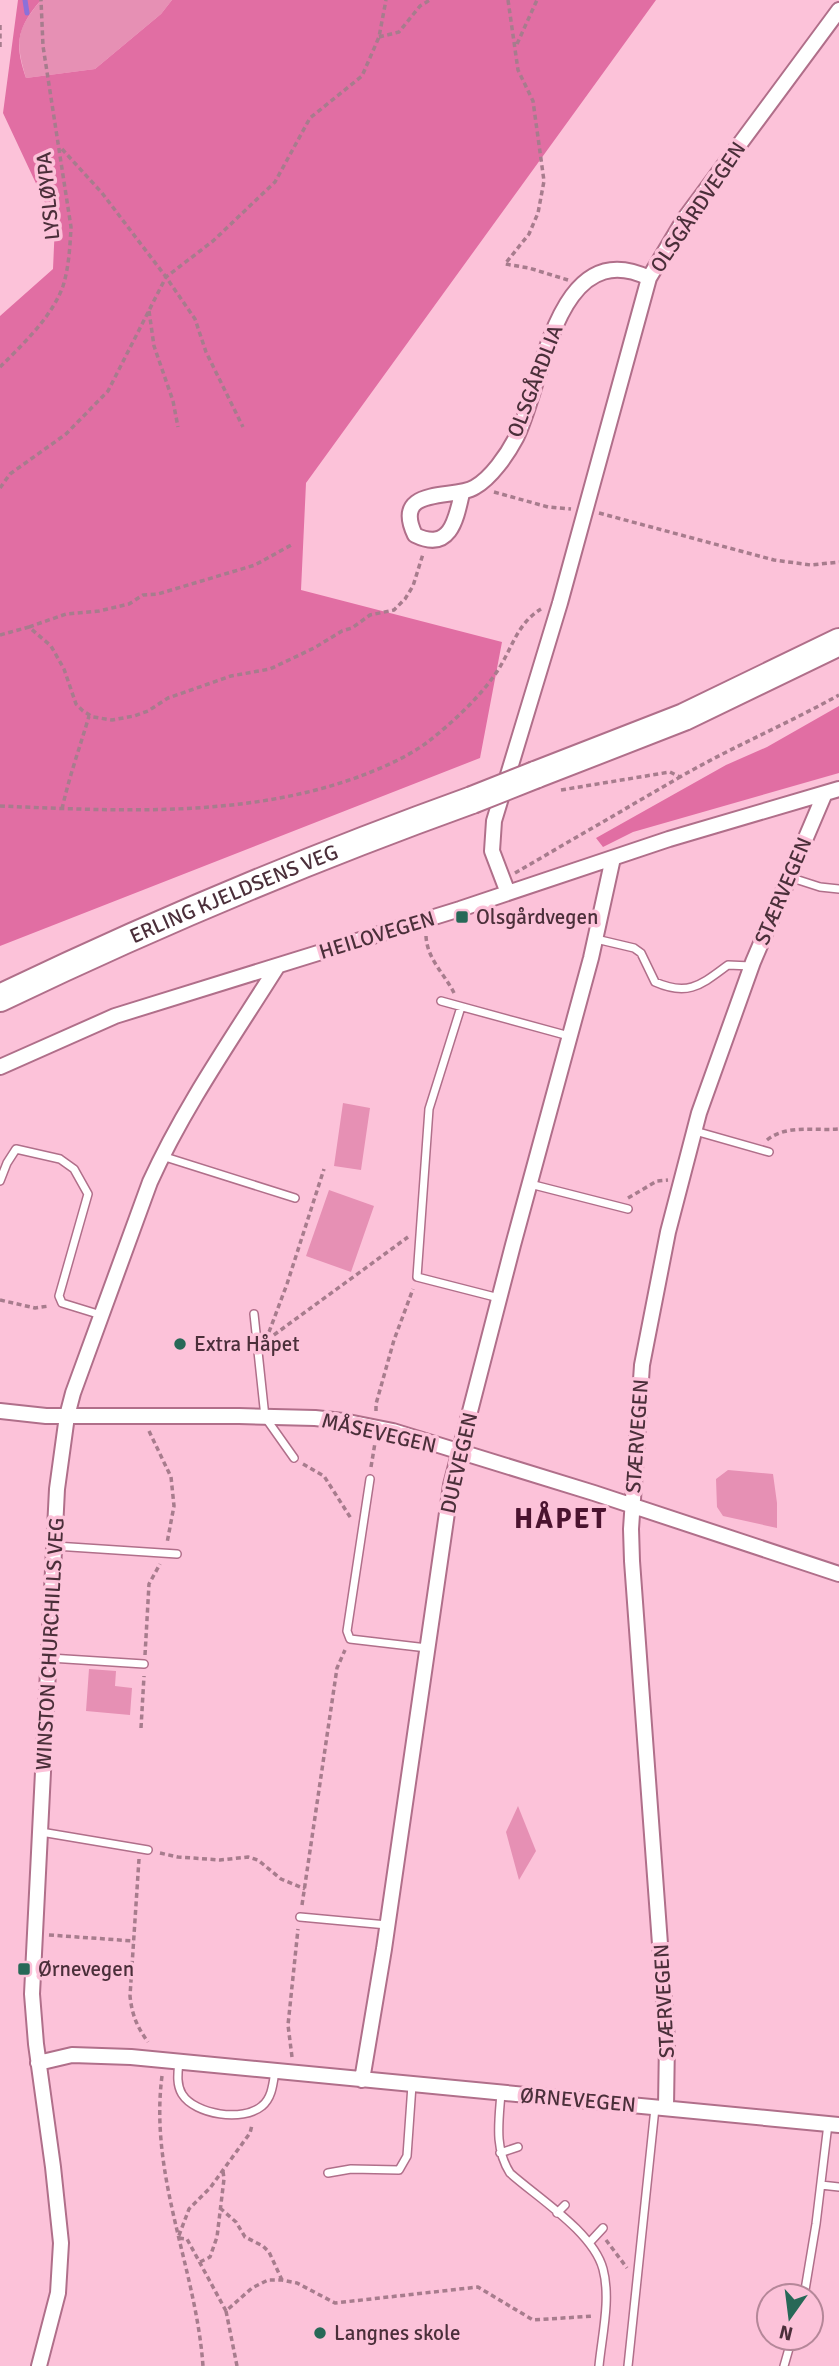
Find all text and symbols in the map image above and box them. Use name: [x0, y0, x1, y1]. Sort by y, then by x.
street label: OLSGÅRDVEGEN: [644, 136, 751, 277]
street label: LYSLØYPA: [30, 150, 66, 241]
street label: OLSGÅRDLIA: [501, 321, 568, 441]
street label: STÆRVEGEN: [749, 833, 817, 949]
street label: ERLING KJELDSENS VEG: [126, 839, 342, 949]
place label: Olsgårdvegen: [476, 904, 598, 930]
street label: HEILOVEGEN: [316, 905, 438, 965]
marker: Olsgårdvegen: [454, 909, 470, 925]
place label: Extra Håpet: [194, 1331, 300, 1357]
marker: Extra Håpet: [172, 1336, 188, 1352]
street label: STÆRVEGEN: [620, 1378, 654, 1494]
street label: MÅSEVEGEN: [319, 1406, 439, 1459]
street label: DUEVEGEN: [435, 1410, 483, 1516]
district label: HÅPET: [514, 1501, 608, 1536]
street label: WINSTON CHURCHILLS VEG: [30, 1517, 70, 1771]
street label: STÆRVEGEN: [648, 1943, 680, 2059]
place label: Ørnevegen: [38, 1956, 134, 1982]
marker: Ørnevegen: [16, 1961, 32, 1977]
street label: ØRNEVEGEN: [519, 2082, 637, 2118]
north arrow: [755, 2282, 825, 2352]
text: N: [777, 2319, 795, 2346]
place label: Langnes skole: [334, 2320, 460, 2346]
marker: Langnes skole: [312, 2325, 328, 2341]

